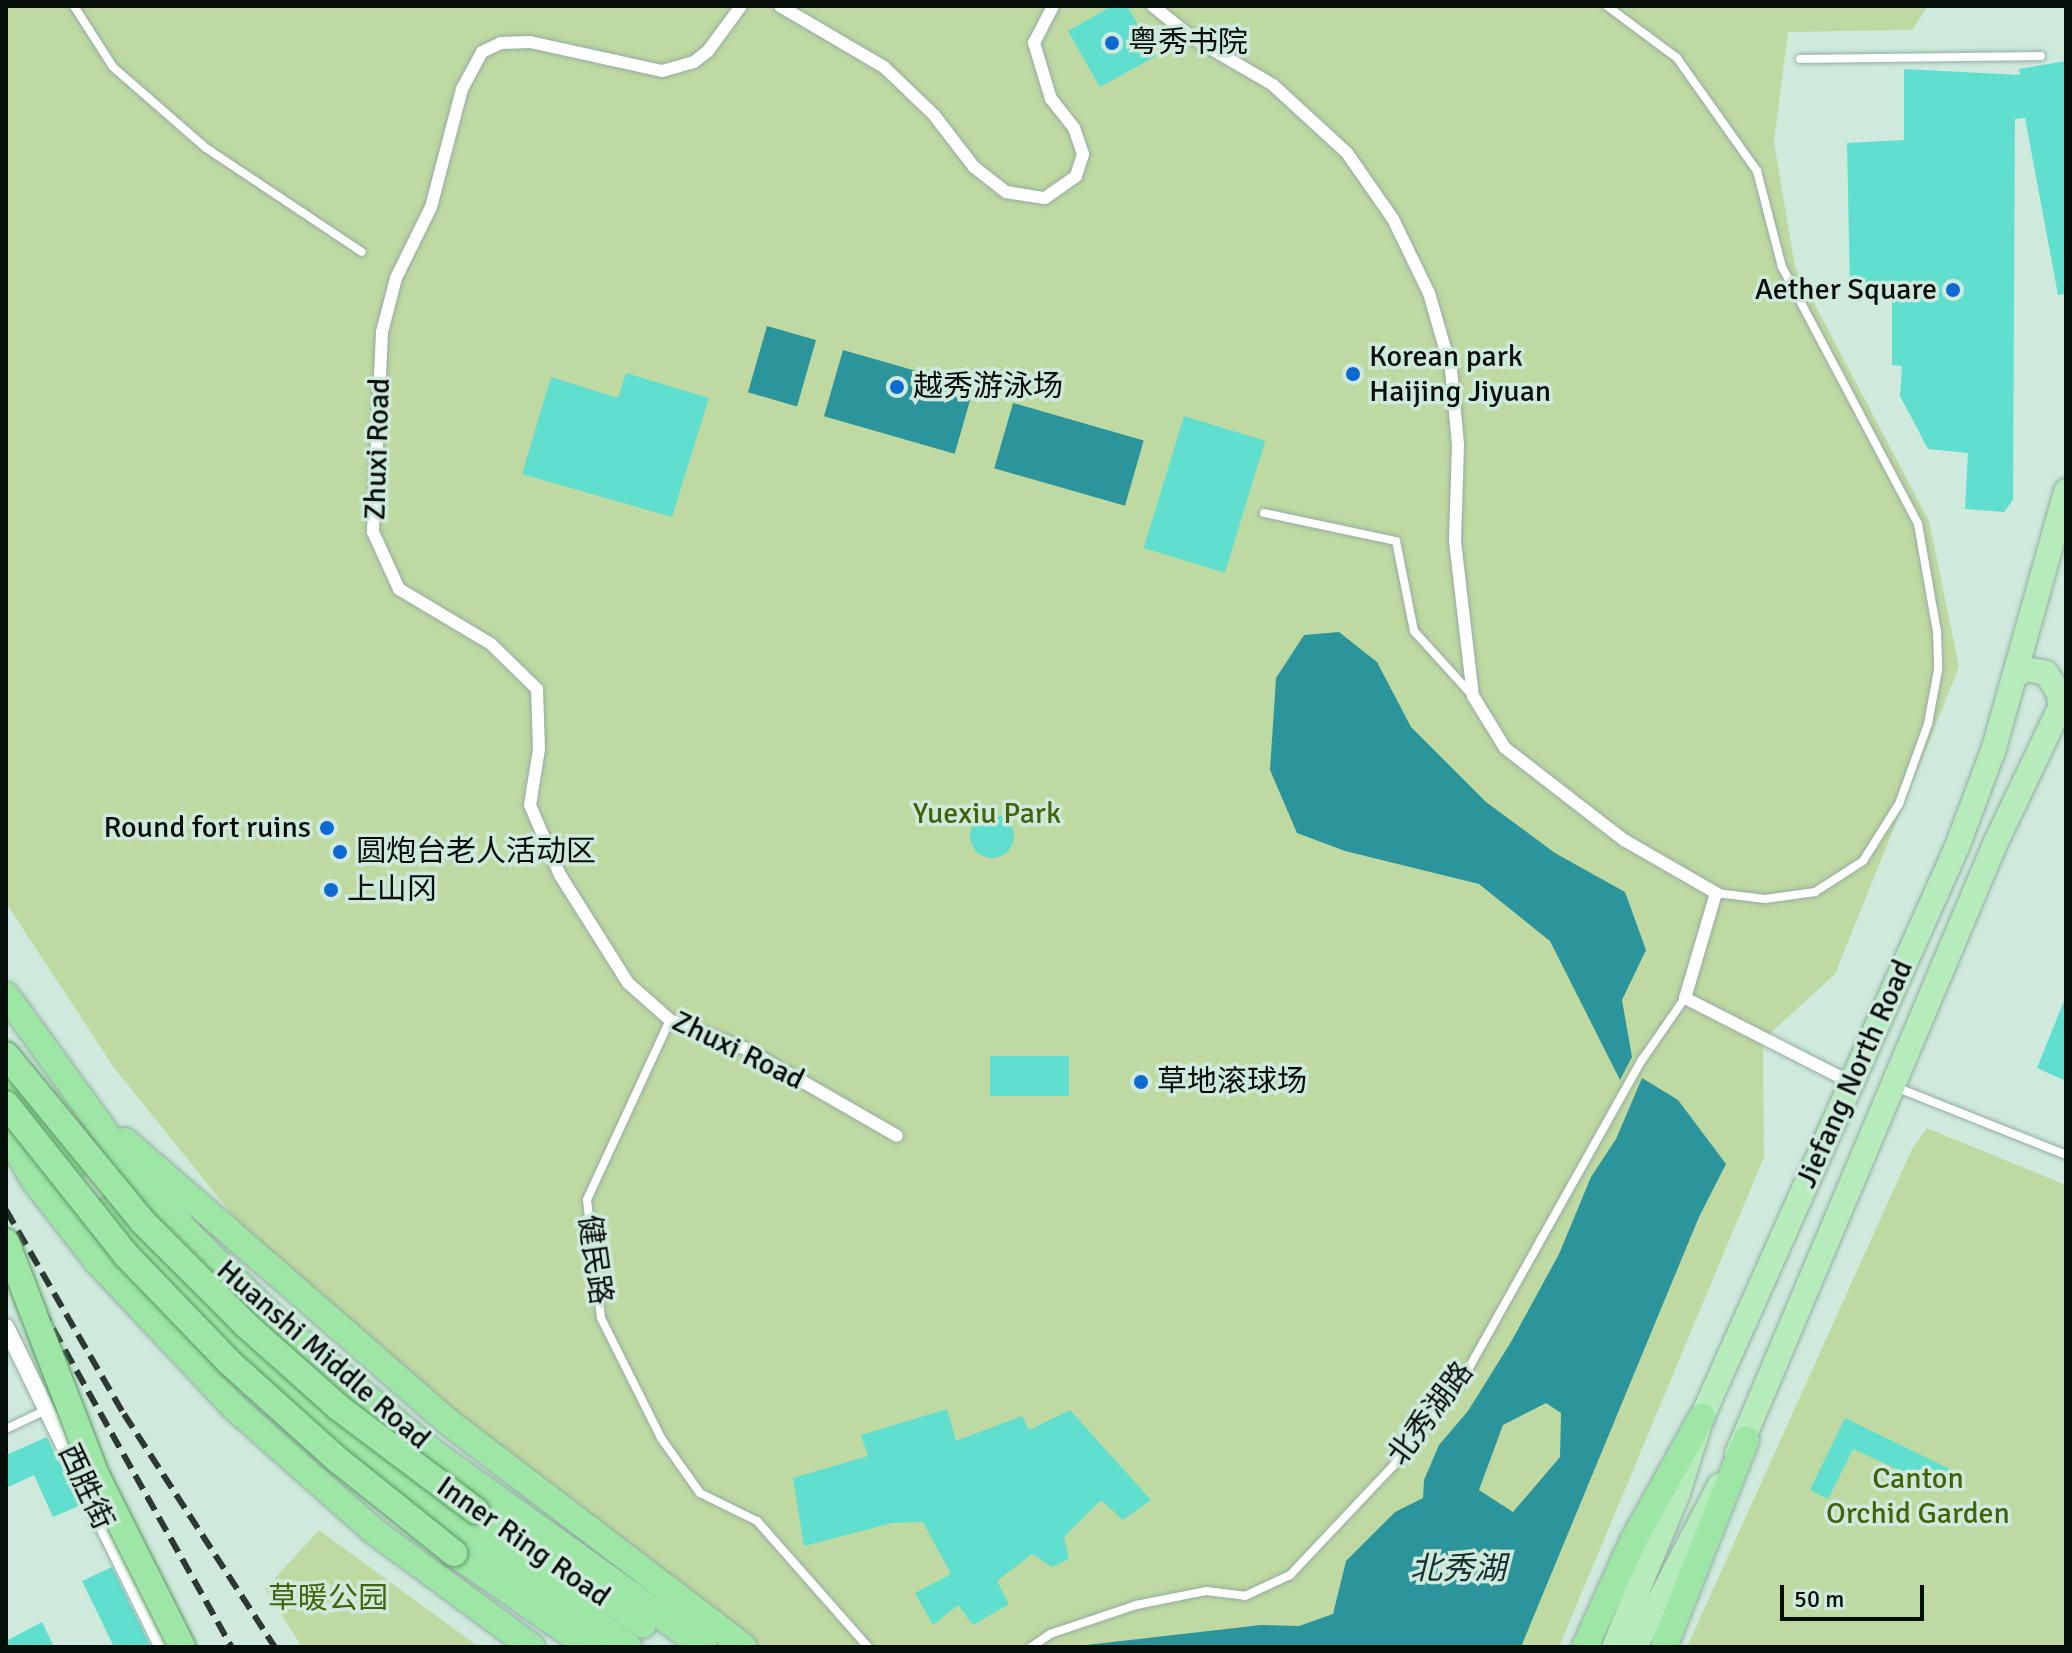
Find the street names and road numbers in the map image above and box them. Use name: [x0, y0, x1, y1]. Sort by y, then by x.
street label: Zhuxi Road: [358, 377, 398, 521]
street label: Jiefang North Road: [1789, 954, 1921, 1194]
street label: Zhuxi Road: [666, 1004, 810, 1098]
street label: 健民路: [570, 1213, 618, 1307]
street label: Huanshi Middle Road: [209, 1253, 437, 1457]
street label: 北秀湖路: [1381, 1355, 1481, 1473]
street label: 西胜街: [50, 1439, 120, 1535]
street label: Inner Ring Road: [429, 1469, 617, 1615]

